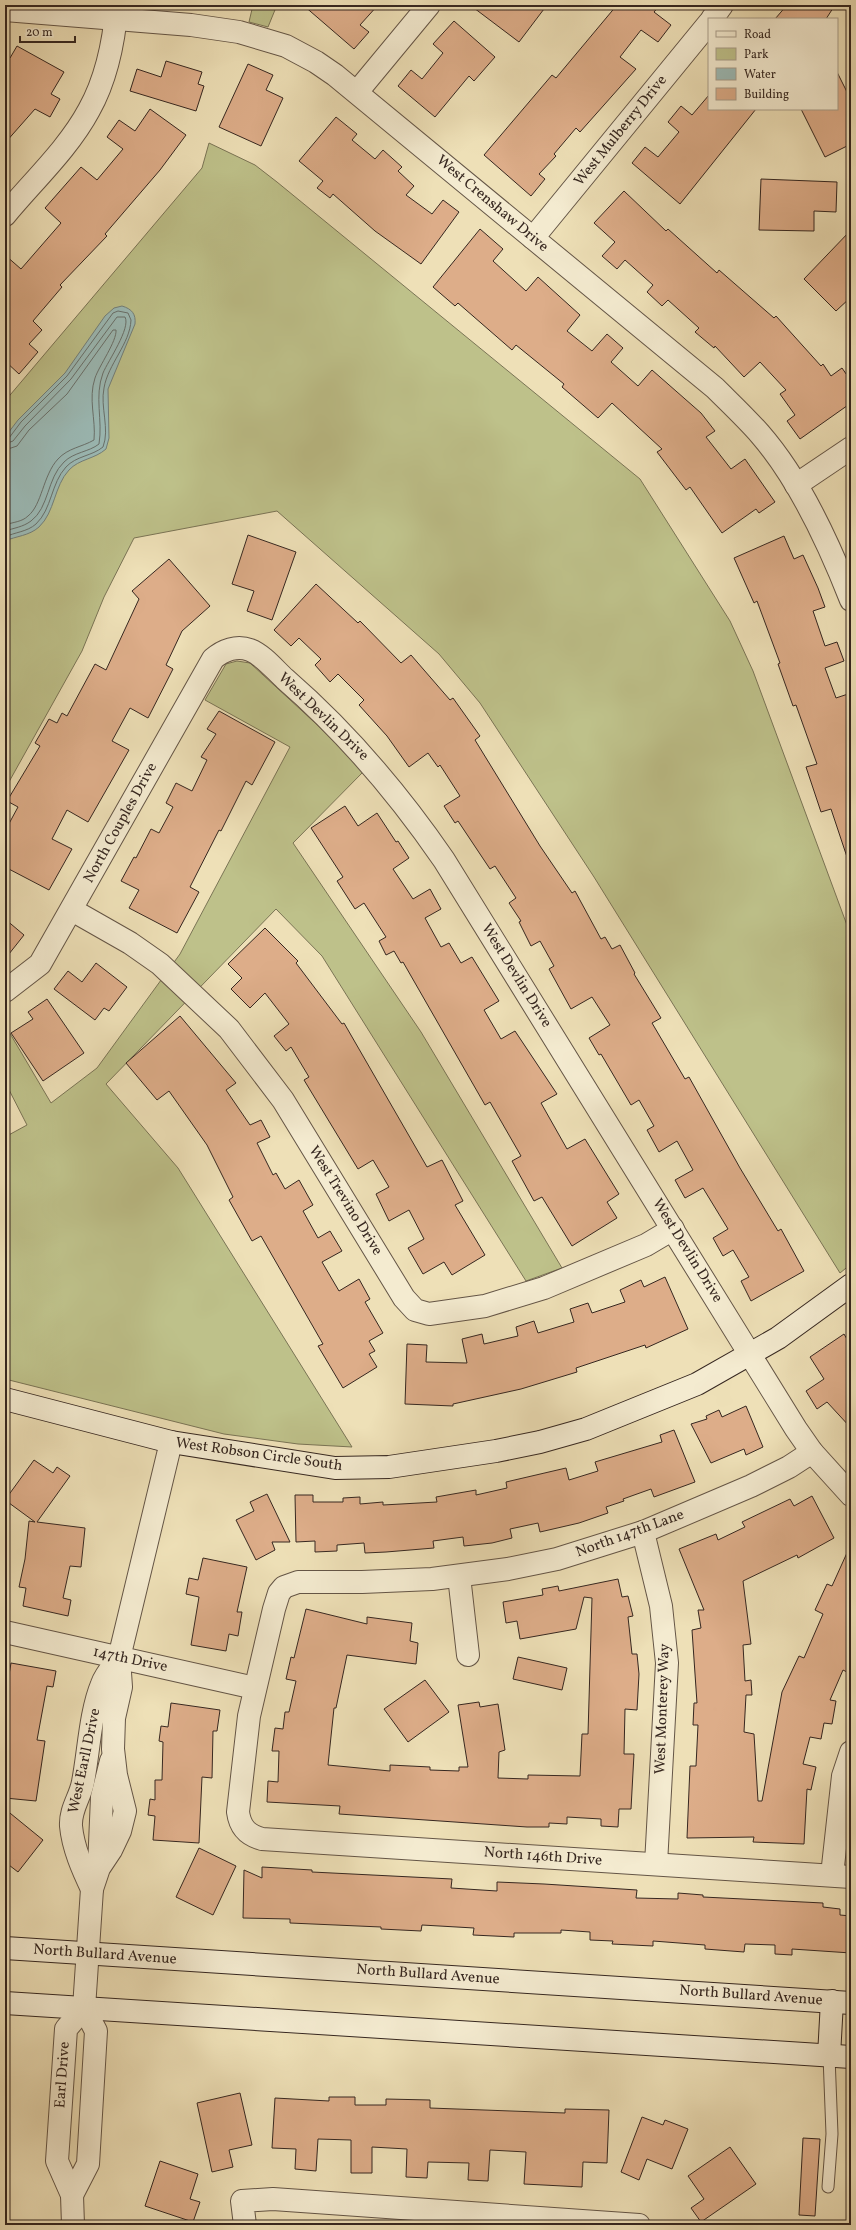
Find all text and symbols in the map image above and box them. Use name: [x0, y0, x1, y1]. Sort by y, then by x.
scale bar: [20, 18, 75, 44]
legend: [708, 18, 838, 110]
text: 20 m: [26, 25, 53, 41]
text: Road: [744, 27, 771, 43]
text: Park: [744, 47, 769, 63]
text: Water: [744, 67, 776, 83]
street label: West Mulberry Drive: [570, 71, 672, 191]
text: Building: [744, 87, 789, 103]
street label: West Crenshaw Drive: [431, 151, 553, 257]
street label: West Devlin Drive: [273, 668, 373, 766]
street label: North Couples Drive: [79, 759, 163, 887]
street label: West Devlin Drive: [476, 920, 556, 1032]
street label: West Trevino Drive: [303, 1142, 387, 1260]
street label: West Devlin Drive: [647, 1195, 727, 1307]
street label: West Robson Circle South: [174, 1433, 344, 1477]
street label: North 147th Lane: [573, 1505, 687, 1563]
street label: 147th Drive: [91, 1642, 169, 1678]
street label: West Monterey Way: [650, 1643, 676, 1775]
street label: West Earll Drive: [64, 1706, 106, 1816]
street label: North 146th Drive: [483, 1842, 603, 1872]
street label: North Bullard Avenue: [33, 1940, 177, 1970]
street label: North Bullard Avenue: [356, 1960, 500, 1990]
street label: North Bullard Avenue: [679, 1981, 823, 2011]
street label: Earl Drive: [50, 2041, 76, 2109]

